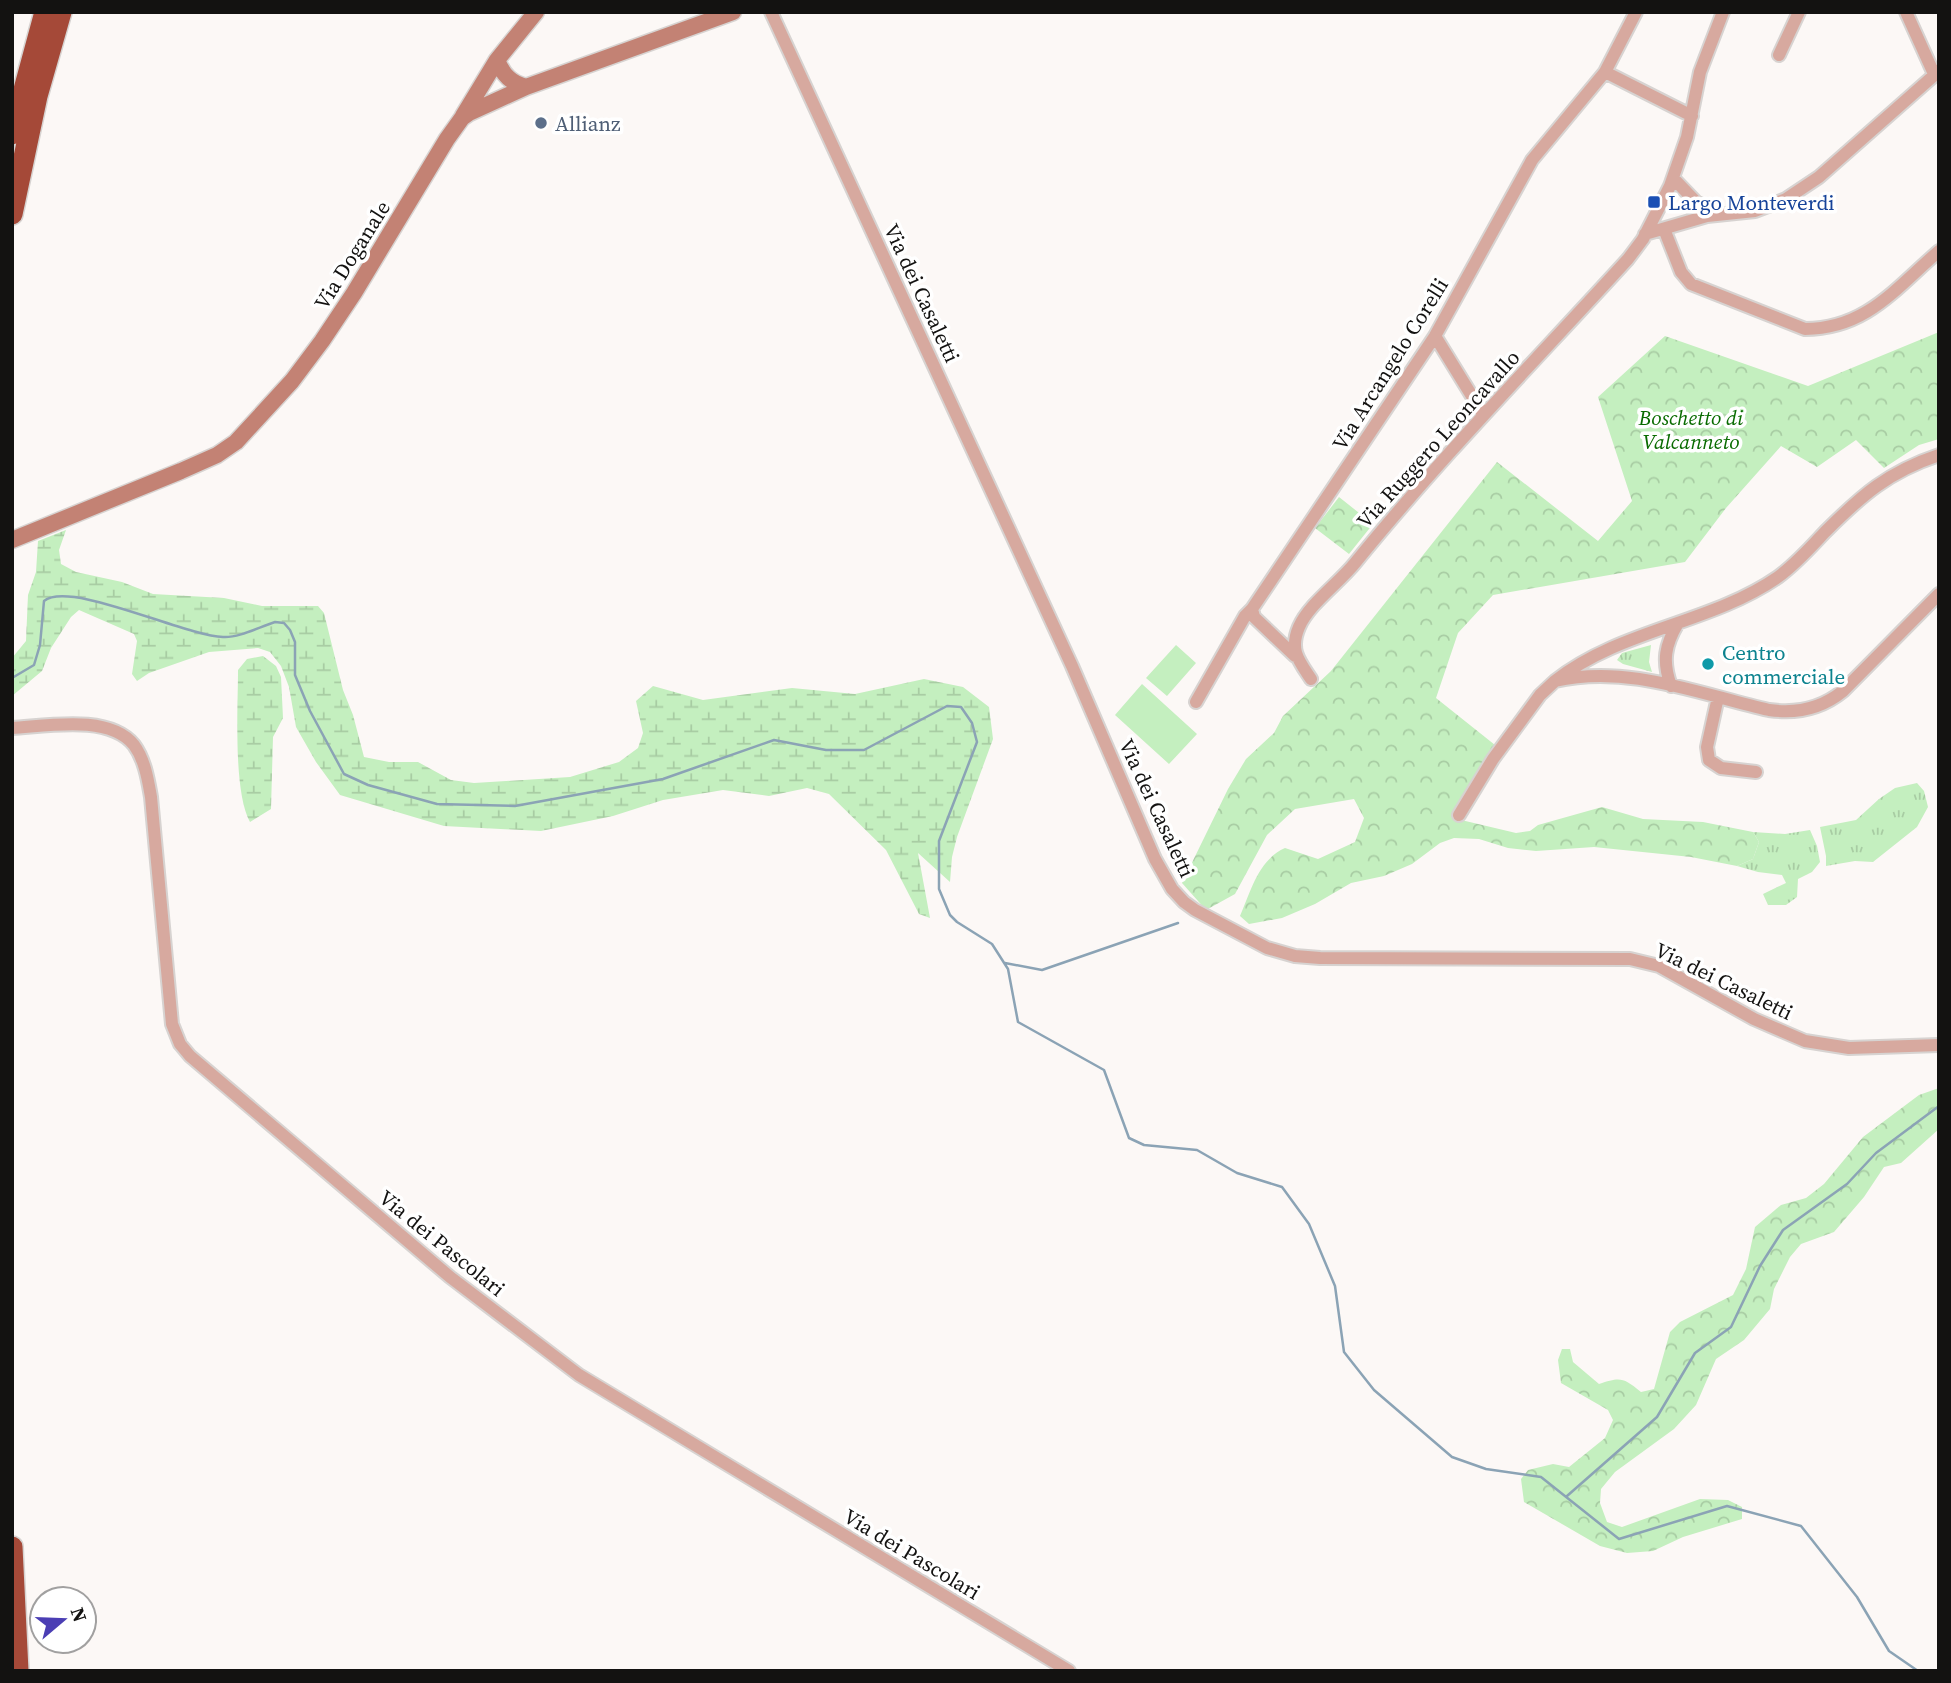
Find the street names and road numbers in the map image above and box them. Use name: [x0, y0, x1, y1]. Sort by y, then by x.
street label: Via Doganale: [307, 195, 397, 315]
street label: Via dei Casaletti: [877, 219, 967, 367]
street label: Via Arcangelo Corelli: [1325, 272, 1455, 456]
street label: Via Ruggero Leoncavallo: [1350, 343, 1526, 535]
street label: Via dei Casaletti: [1112, 734, 1202, 882]
street label: Via dei Casaletti: [1650, 935, 1798, 1027]
street label: Via dei Pascolari: [373, 1183, 511, 1303]
street label: Via dei Pascolari: [838, 1502, 986, 1606]

